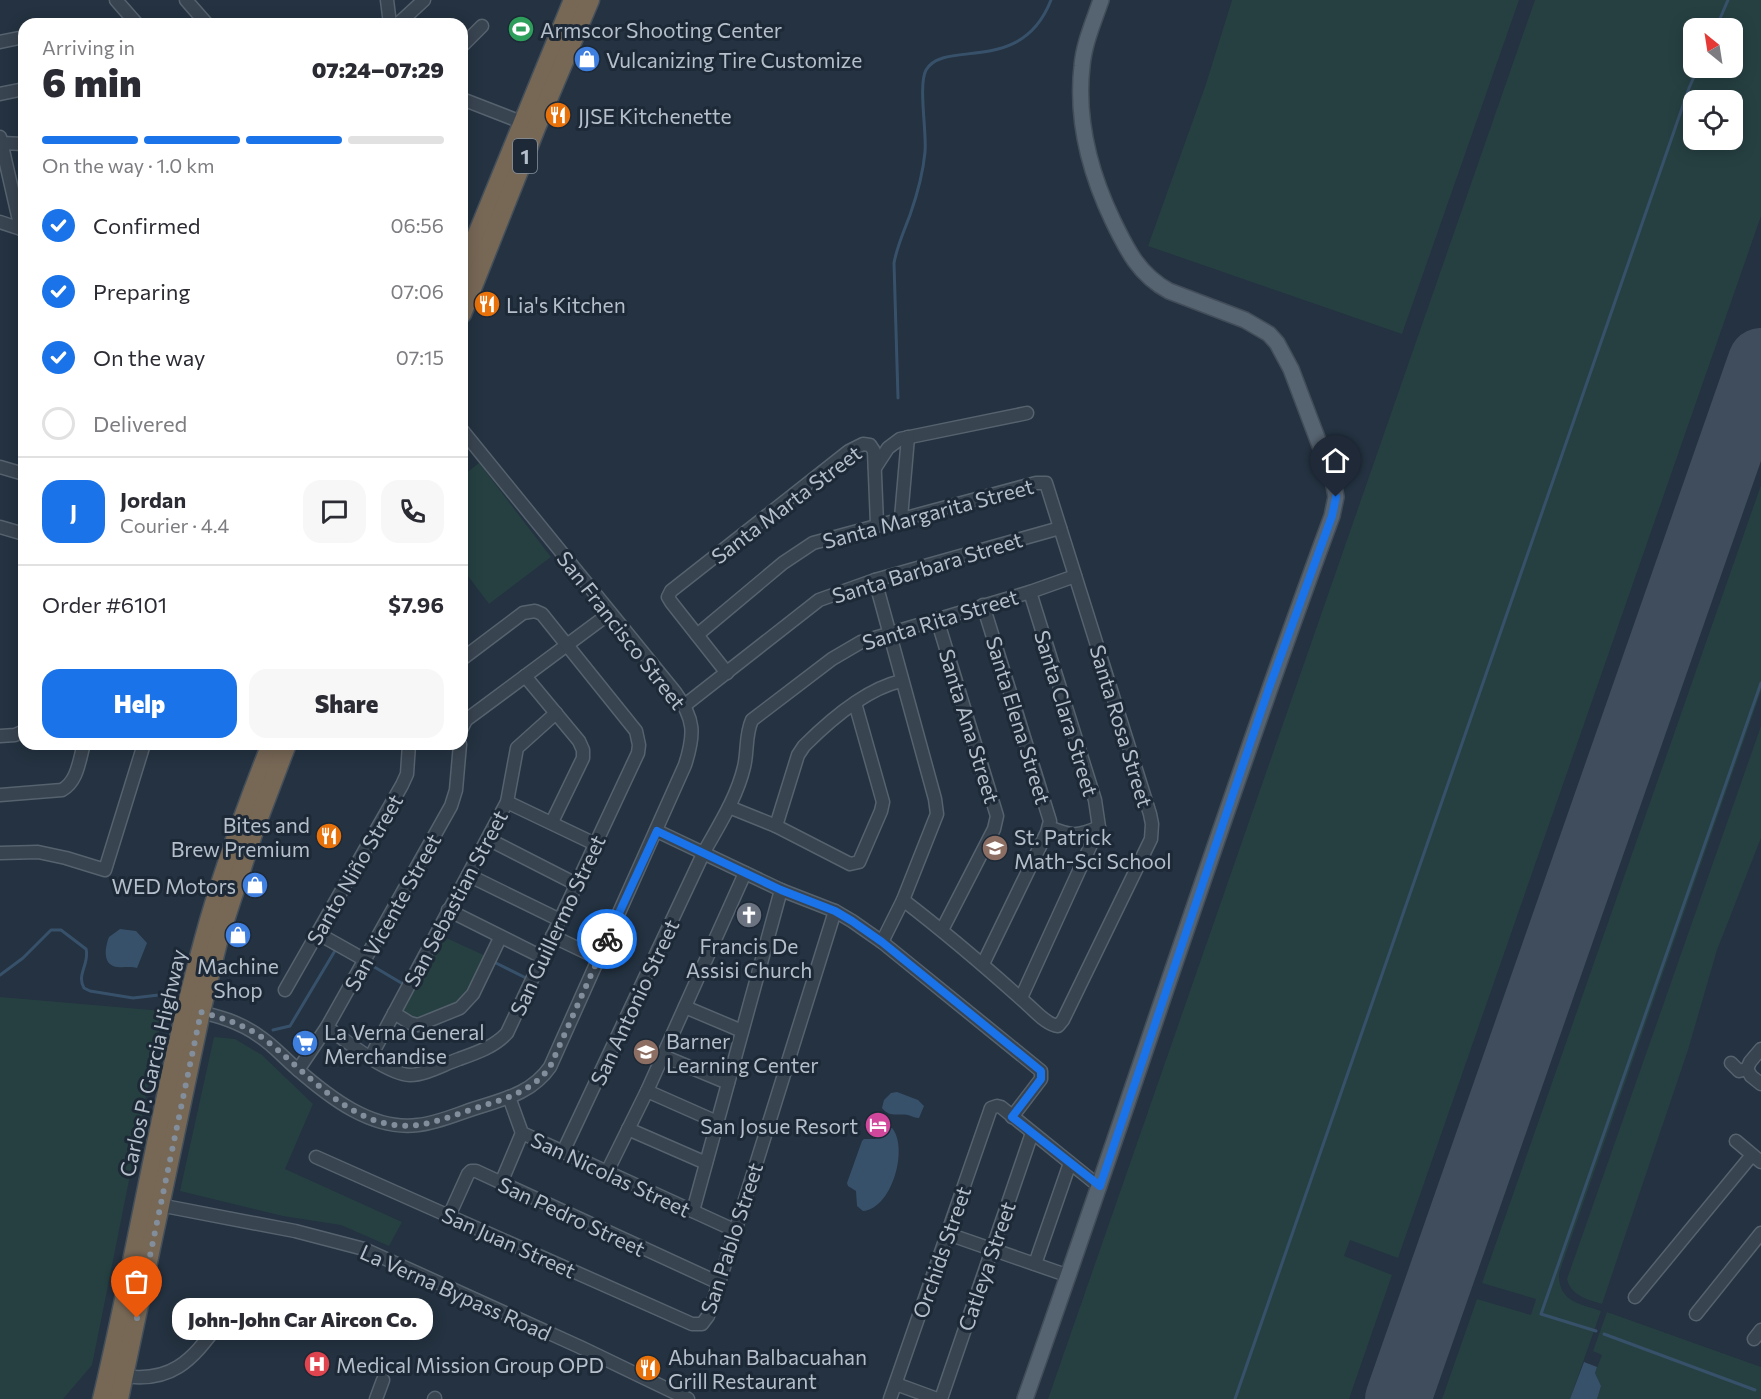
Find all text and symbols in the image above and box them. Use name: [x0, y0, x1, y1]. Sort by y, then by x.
sports icon: Armscor Shooting Center: [506, 14, 536, 44]
place label: Armscor Shooting Center: [540, 17, 782, 42]
north arrow: [1683, 18, 1743, 78]
map controls: [1683, 18, 1743, 150]
text: Arriving in: [42, 35, 135, 59]
shop icon: Vulcanizing Tire Customize: [572, 44, 602, 74]
place label: Vulcanizing Tire Customize: [606, 47, 862, 72]
text: 07:24–07:29: [312, 56, 444, 83]
text: 6 min: [42, 57, 142, 105]
button: locate: [1683, 90, 1743, 150]
restaurant icon: JJSE Kitchenette: [543, 100, 573, 130]
place label: JJSE Kitchenette: [578, 103, 732, 128]
road number: 1: [513, 139, 537, 173]
text: On the way · 1.0 km: [42, 153, 215, 177]
icon: check: [42, 209, 75, 242]
text: Confirmed: [93, 212, 200, 239]
text: 06:56: [390, 213, 444, 237]
icon: check: [42, 275, 75, 308]
text: Preparing: [93, 278, 190, 305]
text: 07:06: [391, 279, 444, 303]
restaurant icon: Lia's Kitchen: [472, 289, 502, 319]
place label: Lia's Kitchen: [506, 292, 626, 317]
icon: check: [42, 341, 75, 374]
text: On the way: [93, 344, 205, 371]
text: 07:15: [396, 345, 444, 369]
text: Delivered: [93, 410, 187, 437]
pin: [1310, 435, 1361, 497]
street label: Santa Marta Street: [706, 439, 866, 569]
icon: home: [1319, 444, 1352, 477]
street label: Santa Margarita Street: [820, 473, 1036, 553]
button: chat: [303, 480, 366, 543]
button: phone: [381, 480, 444, 543]
text: Jordan: [120, 486, 186, 513]
text: J: [70, 498, 77, 525]
text: Courier · 4.4: [120, 513, 229, 537]
street label: Santa Barbara Street: [829, 526, 1025, 608]
street label: San Francisco Street: [552, 546, 692, 714]
street label: Santa Rita Street: [859, 583, 1021, 655]
text: Order #6101: [42, 591, 167, 618]
text: $7.96: [388, 591, 444, 618]
street label: Santa Clara Street: [1030, 627, 1104, 799]
street label: Santa Elena Street: [982, 633, 1056, 807]
street label: Santa Rosa Street: [1085, 642, 1159, 810]
street label: Santa Ana Street: [935, 646, 1005, 806]
button: Help: [42, 669, 237, 738]
button: Share: [249, 669, 444, 738]
street label: Santo Niño Street: [301, 789, 407, 949]
street label: San Sebastian Street: [398, 806, 512, 990]
place label: Bites and Brew Premium: [171, 812, 310, 861]
restaurant icon: Bites and Brew Premium: [314, 821, 344, 851]
place label: St. Patrick Math-Sci School: [1014, 824, 1172, 873]
street label: San Vicente Street: [339, 829, 445, 995]
street label: San Guillermo Street: [504, 831, 610, 1019]
school or university icon: St. Patrick Math-Sci School: [980, 833, 1010, 863]
shop icon: WED Motors: [240, 870, 270, 900]
place label: WED Motors: [112, 873, 236, 898]
church icon: Francis De Assisi Church: [734, 900, 764, 930]
courier: [577, 909, 637, 969]
street label: San Antonio Street: [585, 915, 683, 1089]
shop icon: Machine Shop: [223, 920, 253, 950]
icon: bike: [591, 923, 624, 956]
place label: Francis De Assisi Church: [686, 933, 812, 982]
street label: Carlos P. Garcia Highway: [114, 947, 190, 1179]
place label: Machine Shop: [197, 953, 279, 1002]
place label: La Verna General Merchandise: [324, 1019, 485, 1068]
supermarket icon: La Verna General Merchandise: [290, 1028, 320, 1058]
place label: Barner Learning Center: [666, 1028, 819, 1077]
school or university icon: Barner Learning Center: [631, 1037, 661, 1067]
hotel icon: San Josue Resort: [863, 1110, 893, 1140]
place label: San Josue Resort: [700, 1113, 858, 1138]
street label: San Nicolas Street: [527, 1126, 695, 1222]
street label: San Pablo Street: [695, 1159, 767, 1317]
street label: San Pedro Street: [495, 1171, 649, 1261]
street label: Orchids Street: [907, 1183, 975, 1321]
street label: Catleya Street: [952, 1198, 1020, 1334]
street label: San Juan Street: [438, 1201, 580, 1283]
street label: La Verna Bypass Road: [357, 1239, 555, 1345]
pin: [111, 1256, 162, 1318]
icon: bag: [120, 1265, 153, 1298]
callout: John-John Car Aircon Co.: [173, 1297, 434, 1339]
text: John-John Car Aircon Co.: [188, 1307, 417, 1331]
place label: Abuhan Balbacuahan Grill Restaurant: [668, 1344, 867, 1393]
hospital icon: Medical Mission Group OPD: [302, 1349, 332, 1379]
place label: Medical Mission Group OPD: [336, 1352, 604, 1377]
restaurant icon: Abuhan Balbacuahan Grill Restaurant: [633, 1353, 663, 1383]

